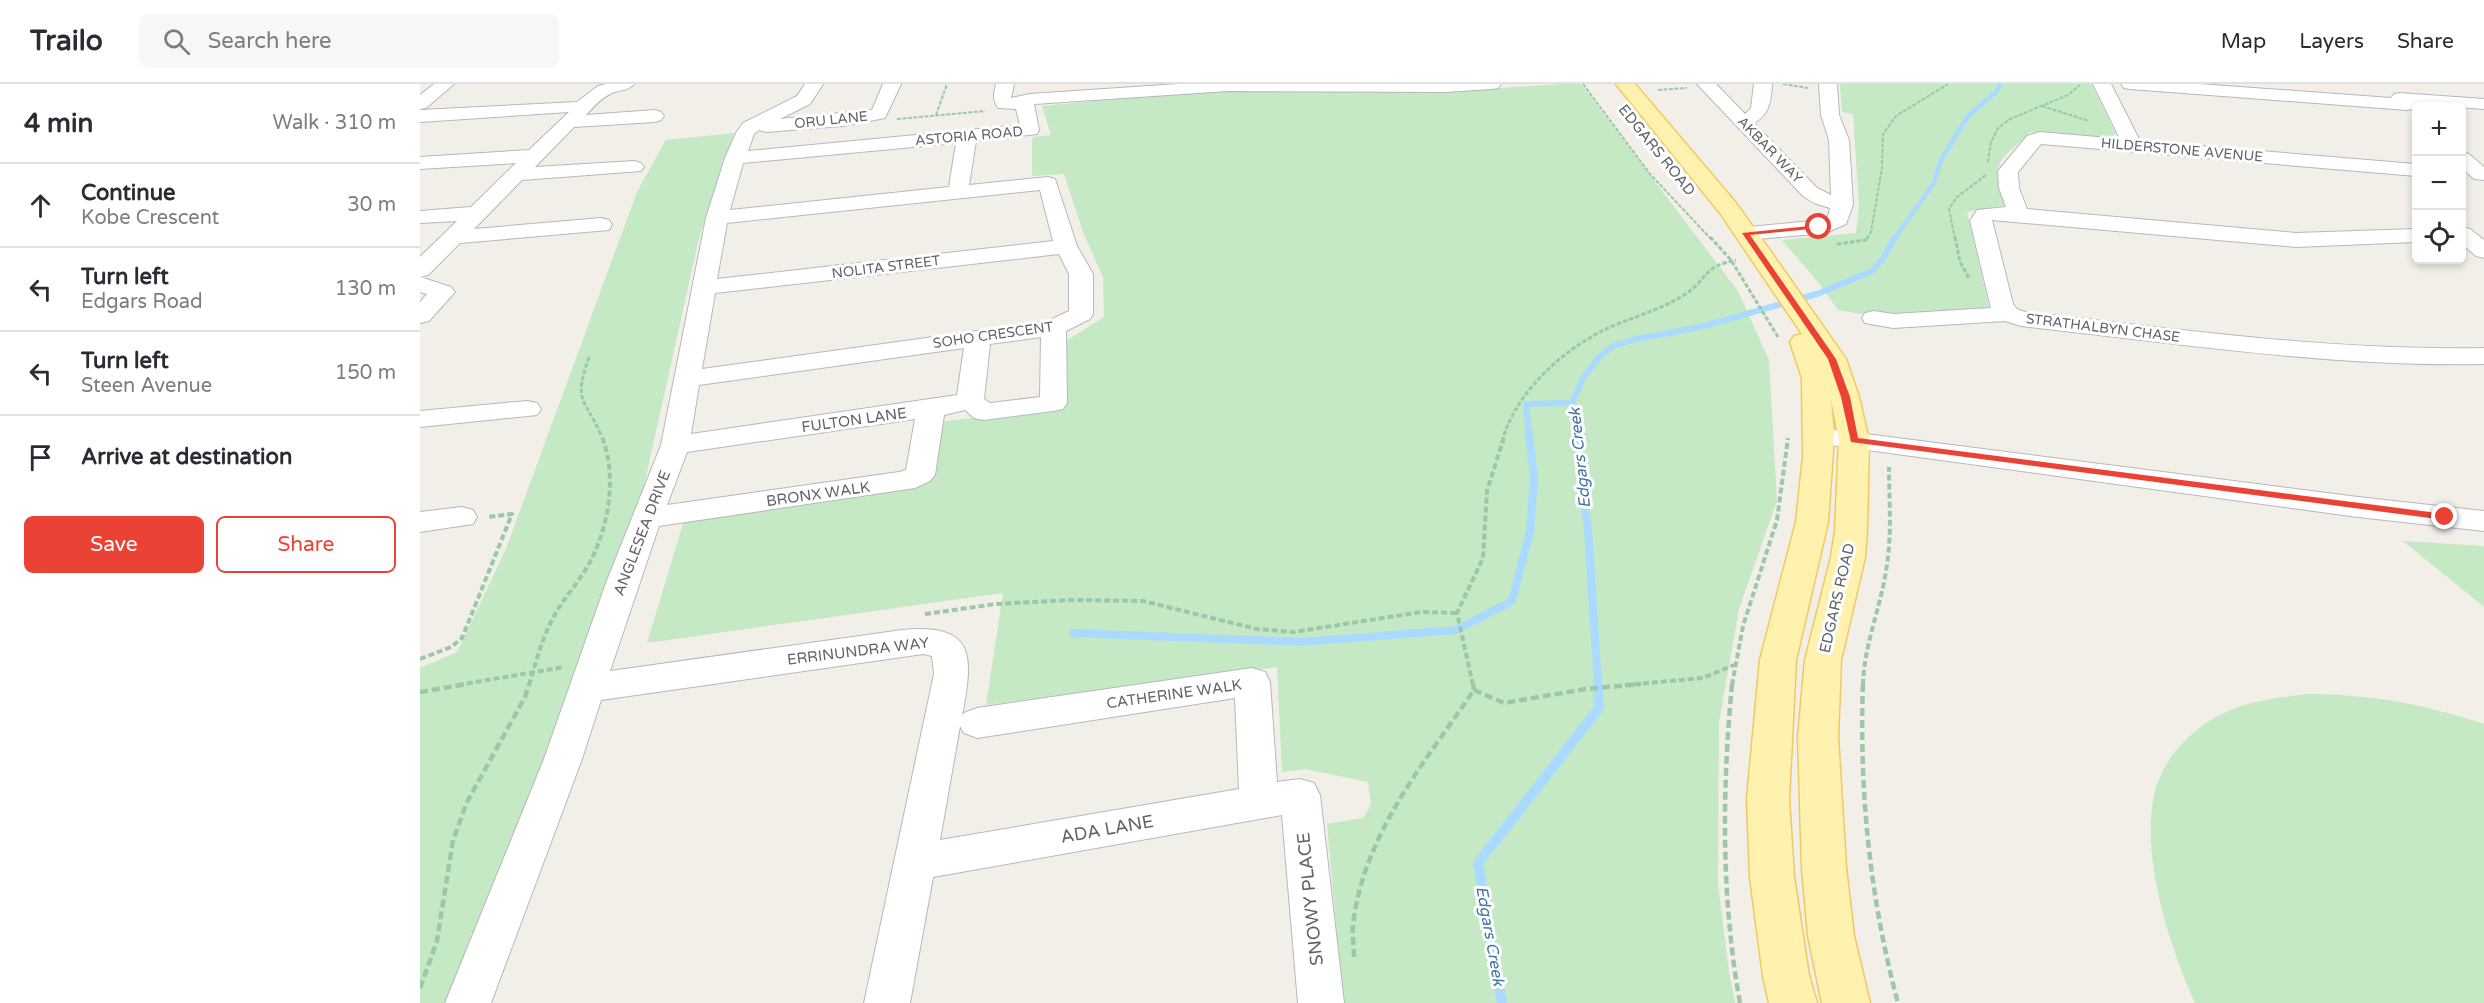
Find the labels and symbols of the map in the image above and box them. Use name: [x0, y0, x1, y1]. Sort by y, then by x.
street label: EDGARS ROAD: [1615, 101, 1699, 199]
street label: ORU LANE: [793, 108, 869, 132]
street label: AKBAR WAY: [1734, 113, 1806, 187]
street label: ASTORIA ROAD: [914, 123, 1024, 149]
street label: HILDERSTONE AVENUE: [2100, 134, 2264, 166]
route start: [1805, 213, 1831, 239]
street label: NOLITA STREET: [831, 252, 942, 282]
street label: STRATHALBYN CHASE: [2025, 310, 2181, 346]
street label: SOHO CRESCENT: [932, 318, 1055, 352]
street label: FULTON LANE: [800, 404, 908, 436]
water label: Edgars Creek: [1565, 406, 1595, 509]
street label: ANGLESEA DRIVE: [610, 468, 674, 598]
street label: BRONX WALK: [765, 478, 871, 510]
route end: [2431, 503, 2457, 529]
street label: EDGARS ROAD: [1816, 541, 1858, 655]
street label: ERRINUNDRA WAY: [786, 633, 930, 669]
street label: CATHERINE WALK: [1105, 676, 1243, 712]
street label: ADA LANE: [1059, 810, 1155, 848]
street label: SNOWY PLACE: [1292, 831, 1328, 967]
water label: Edgars Creek: [1471, 885, 1509, 989]

